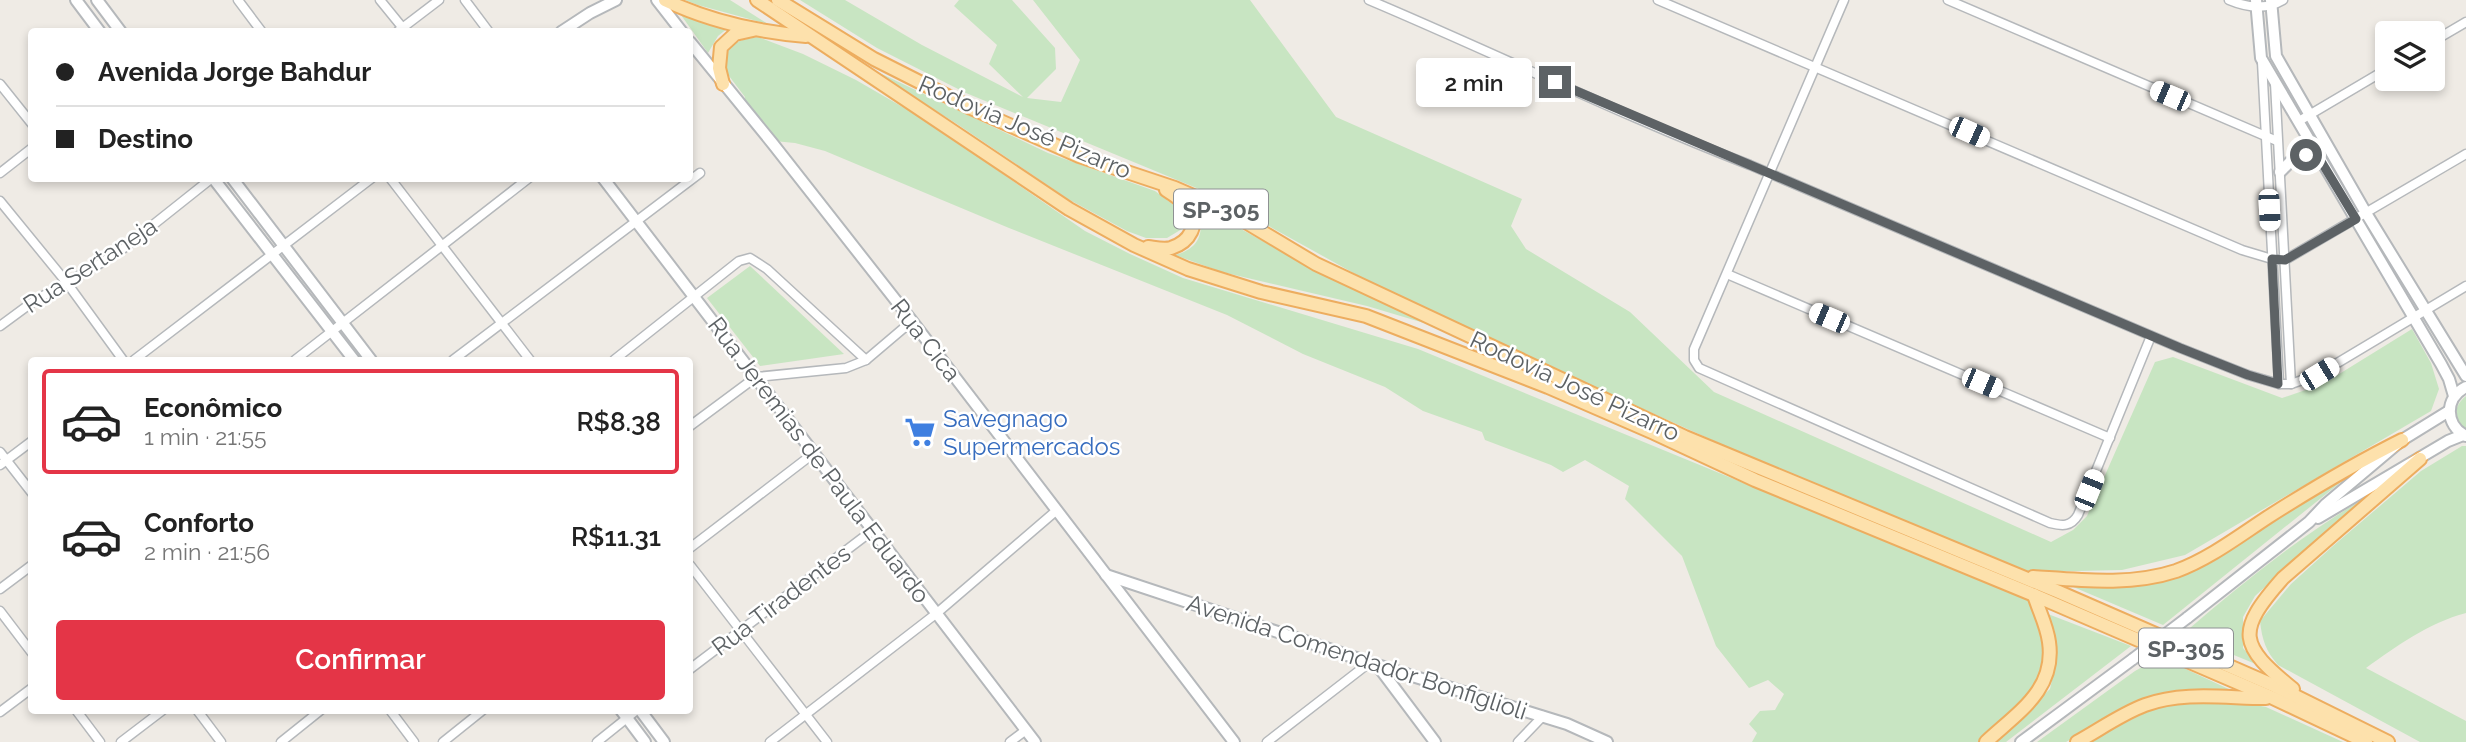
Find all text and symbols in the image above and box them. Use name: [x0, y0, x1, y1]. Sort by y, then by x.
map controls: [2375, 21, 2445, 91]
button: layers: [2375, 21, 2445, 91]
text: Avenida Jorge Bahdur: [98, 57, 371, 87]
callout: 2 min: [1415, 57, 1530, 106]
route end: [1539, 66, 1571, 98]
street label: Rodovia José Pizarro: [914, 69, 1136, 185]
text: 2 min: [1445, 69, 1503, 96]
car: [2147, 78, 2194, 114]
car: [1946, 114, 1993, 150]
text: Destino: [98, 124, 193, 154]
route start: [2290, 139, 2322, 171]
car: [2258, 188, 2281, 232]
road number: SP-305: [1174, 190, 1268, 229]
street label: Rua Sertaneja: [18, 211, 162, 319]
street label: Rua Cica: [885, 293, 967, 387]
car: [1806, 300, 1853, 336]
street label: Rua Jeremias de Paula Eduardo: [702, 311, 936, 609]
street label: Rodovia José Pizarro: [1466, 325, 1684, 447]
car: [2296, 354, 2343, 394]
car: [1959, 365, 2006, 401]
icon: car: [60, 390, 123, 453]
text: Econômico: [144, 393, 282, 423]
place label: Savegnago Supermercados: [943, 404, 1120, 461]
text: R$8.38: [576, 407, 661, 437]
supermarket icon: Savegnago Supermercados: [903, 415, 937, 449]
text: 1 min · 21:55: [144, 423, 267, 450]
car: [2072, 467, 2107, 513]
icon: car: [60, 505, 123, 568]
text: Conforto: [144, 508, 254, 538]
text: R$11.31: [571, 522, 661, 552]
text: 2 min · 21:56: [144, 538, 270, 565]
street label: Rua Tiradentes: [706, 538, 856, 662]
street label: Avenida Comendador Bonfiglioli: [1183, 588, 1531, 726]
button: Confirmar: [56, 620, 665, 700]
road number: SP-305: [2139, 628, 2233, 668]

